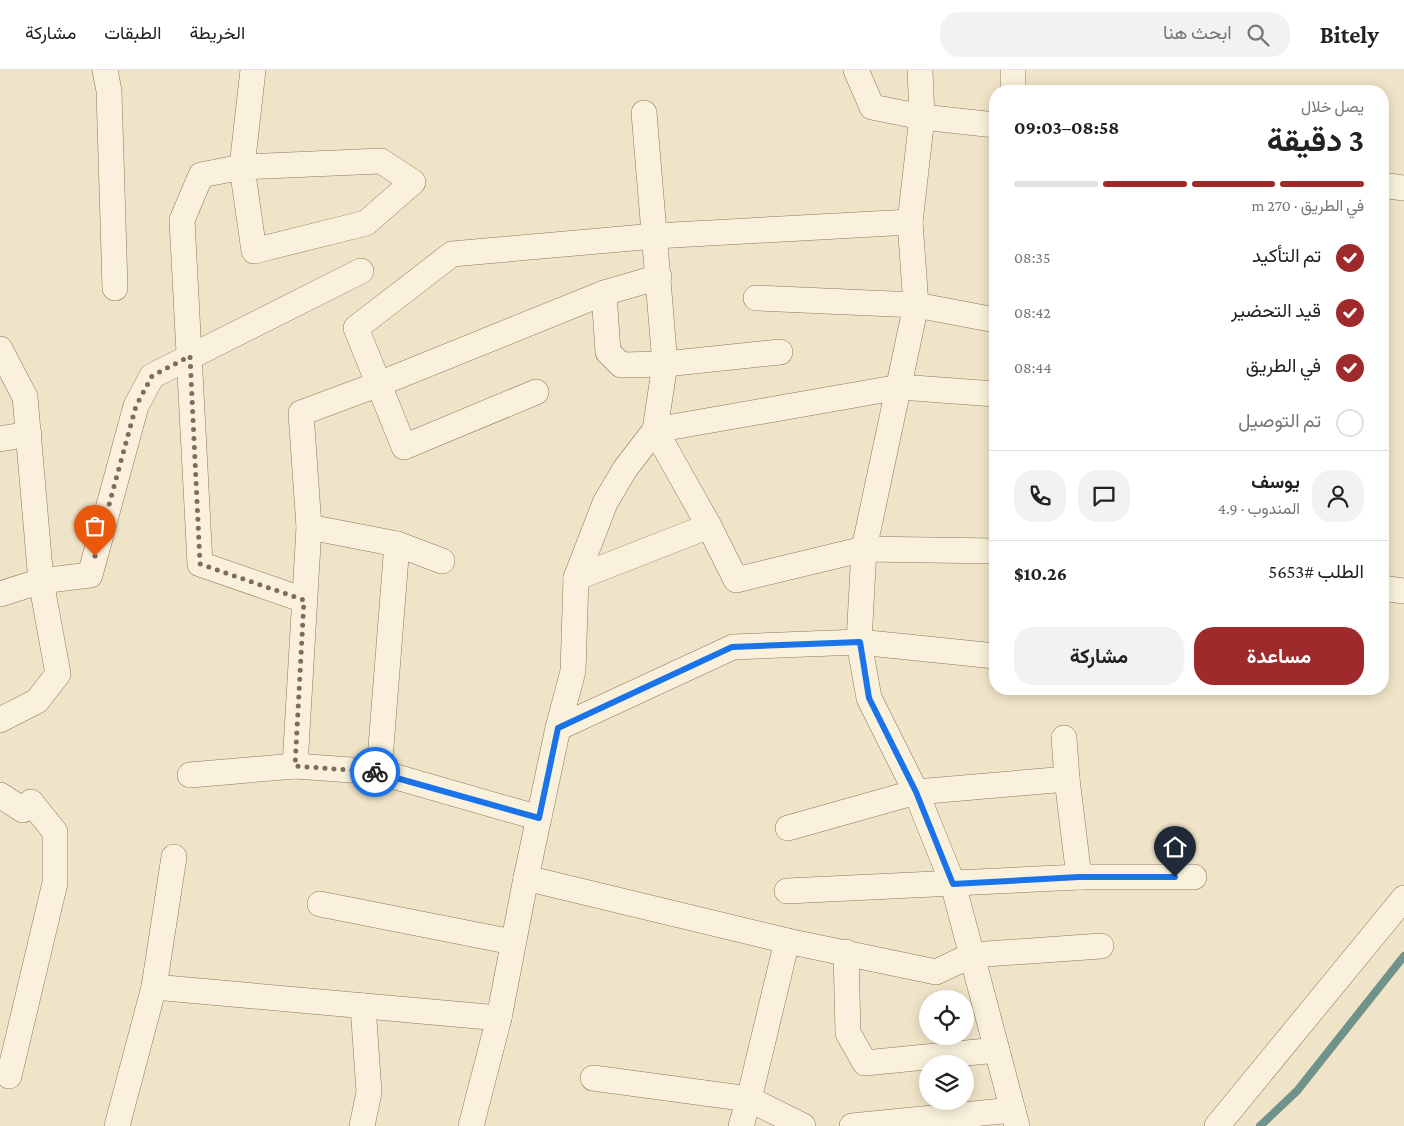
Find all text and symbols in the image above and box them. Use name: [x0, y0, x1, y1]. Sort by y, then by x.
search box: [940, 12, 1290, 57]
icon: search: [1244, 21, 1272, 49]
text: Bitely: [1320, 21, 1379, 48]
text: ابحث هنا: [1163, 22, 1232, 43]
text: مشاركة: [25, 23, 76, 43]
text: الطبقات: [104, 23, 161, 43]
text: الخريطة: [189, 23, 245, 43]
text: يصل خلال: [1301, 98, 1364, 115]
text: 08:58–09:03: [1014, 117, 1119, 138]
text: 3 دقيقة: [1267, 122, 1364, 158]
text: في الطريق · 270 m: [1251, 197, 1364, 214]
icon: check: [1336, 244, 1364, 272]
text: تم التأكيد: [1252, 245, 1321, 266]
text: 08:35: [1014, 249, 1050, 266]
icon: check: [1336, 299, 1364, 327]
text: قيد التحضير: [1231, 300, 1321, 321]
text: 08:42: [1014, 304, 1051, 321]
icon: check: [1336, 354, 1364, 382]
text: في الطريق: [1246, 355, 1321, 376]
text: 08:44: [1014, 359, 1052, 376]
text: تم التوصيل: [1238, 410, 1321, 431]
button: phone: [1014, 470, 1066, 522]
button: chat: [1078, 470, 1130, 522]
button: person: [1312, 470, 1364, 522]
text: يوسف: [1251, 471, 1300, 492]
text: المندوب · 4.9: [1218, 500, 1300, 517]
pin: [74, 505, 116, 556]
icon: bag: [81, 512, 109, 540]
text: الطلب #5653: [1268, 561, 1364, 582]
text: $10.26: [1014, 563, 1067, 584]
button: مشاركة: [1014, 627, 1184, 685]
button: مساعدة: [1194, 627, 1364, 685]
courier: [350, 747, 400, 797]
icon: bike: [361, 758, 389, 786]
pin: [1154, 826, 1196, 877]
icon: home: [1161, 833, 1189, 861]
map controls: [919, 990, 974, 1110]
button: locate: [919, 990, 974, 1045]
button: layers: [919, 1055, 974, 1110]

